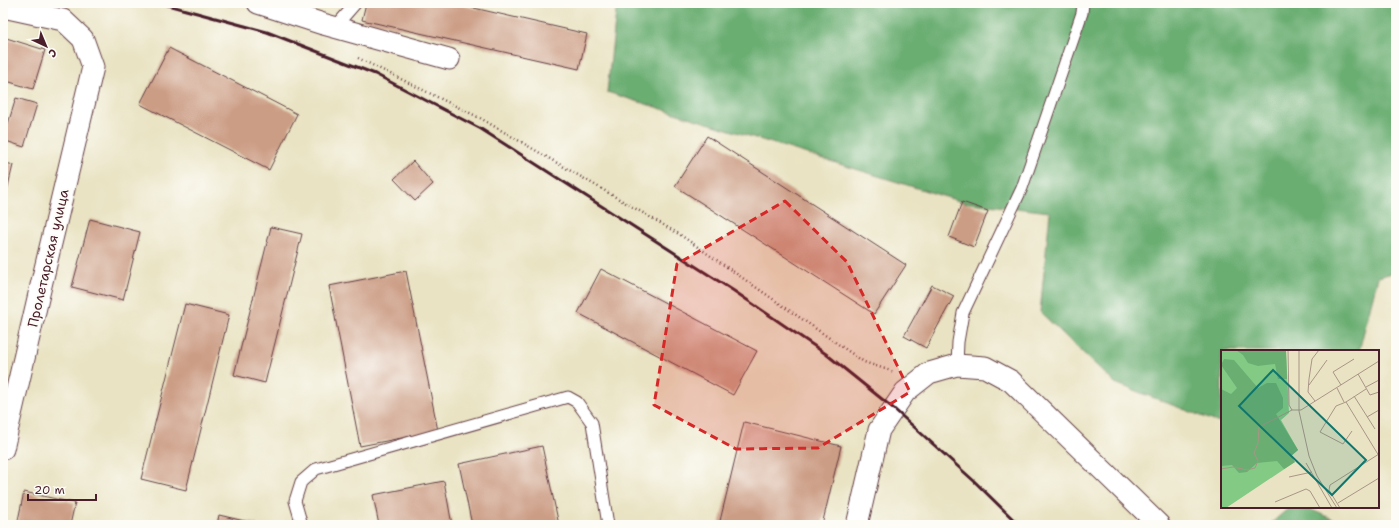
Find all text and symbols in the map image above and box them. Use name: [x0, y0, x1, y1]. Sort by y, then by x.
north arrow: [26, 26, 66, 66]
text: С: [45, 45, 60, 61]
street label: Пролетарская улица: [23, 187, 73, 329]
inset map: [1221, 350, 1379, 508]
scale bar: [28, 476, 96, 502]
text: 20 m: [34, 482, 65, 498]

